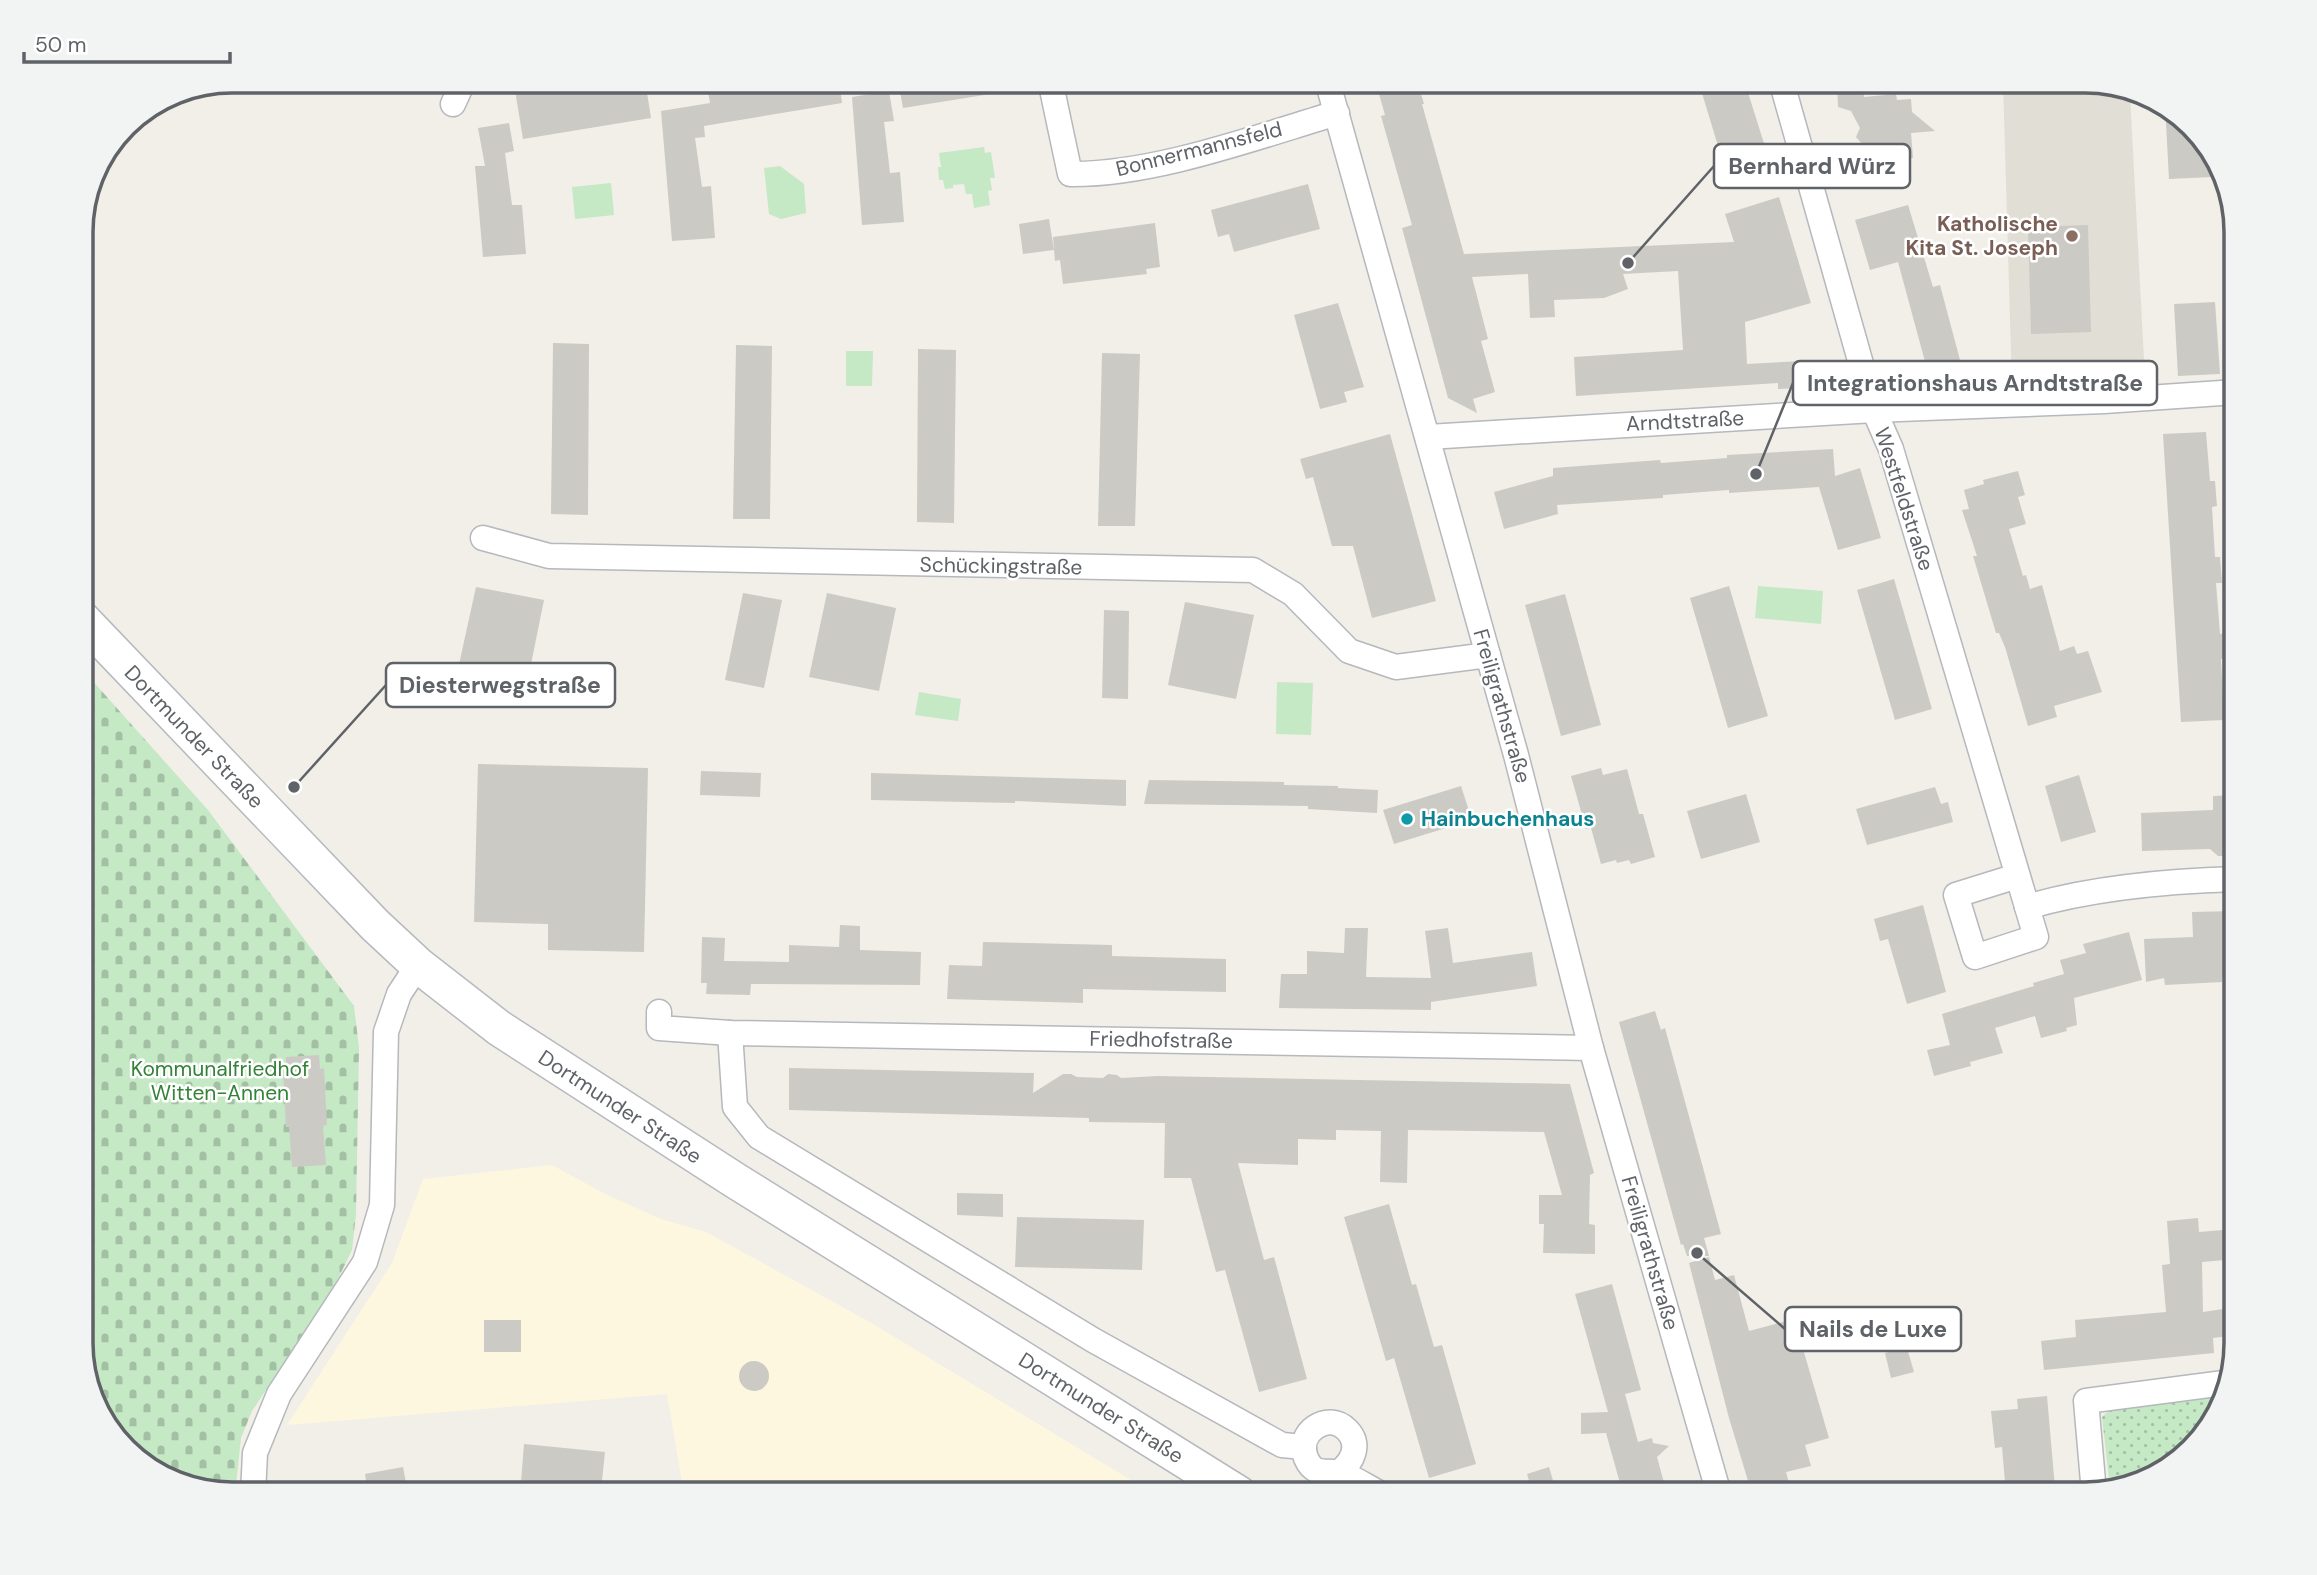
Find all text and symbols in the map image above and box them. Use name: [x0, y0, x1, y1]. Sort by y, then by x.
scale bar: [24, 21, 231, 65]
text: 50 m: [35, 31, 86, 59]
street label: Bonnermannsfeld: [1113, 115, 1285, 183]
callout: Bernhard Würz: [1714, 144, 1910, 188]
text: Bernhard Würz: [1728, 151, 1896, 181]
place label: Katholische Kita St. Joseph: [1905, 210, 2058, 262]
marker: Katholische Kita St. Joseph: [2064, 228, 2080, 244]
callout: Integrationshaus Arndtstraße: [1793, 361, 2157, 405]
text: Integrationshaus Arndtstraße: [1807, 368, 2143, 398]
street label: Arndtstraße: [1625, 404, 1745, 438]
street label: Westfeldstraße: [1868, 424, 1940, 574]
street label: Schückingstraße: [919, 551, 1083, 581]
street label: Freiligrathstraße: [1467, 626, 1537, 786]
street label: Dortmunder Straße: [118, 659, 270, 815]
callout: Diesterwegstraße: [386, 663, 615, 707]
text: Diesterwegstraße: [399, 670, 601, 700]
place label: Hainbuchenhaus: [1421, 805, 1594, 833]
marker: Hainbuchenhaus: [1399, 811, 1415, 827]
street label: Friedhofstraße: [1089, 1025, 1233, 1055]
street label: Dortmunder Straße: [533, 1044, 707, 1170]
park label: Kommunalfriedhof Witten-Annen: [131, 1055, 309, 1107]
street label: Freiligrathstraße: [1615, 1173, 1685, 1333]
callout: Nails de Luxe: [1785, 1307, 1961, 1351]
text: Nails de Luxe: [1799, 1314, 1947, 1344]
street label: Dortmunder Straße: [1013, 1346, 1189, 1470]

